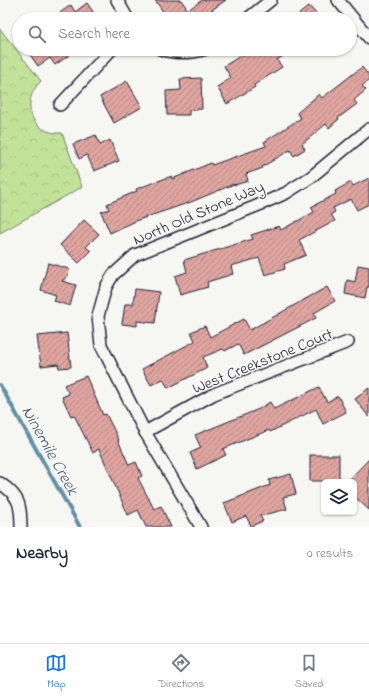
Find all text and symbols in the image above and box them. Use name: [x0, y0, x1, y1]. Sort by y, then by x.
search box: [12, 12, 357, 56]
icon: search: [26, 23, 48, 45]
text: Search here: [58, 23, 130, 45]
street label: North Old Stone Way: [130, 175, 268, 252]
street label: West Creekstone Court: [189, 322, 337, 401]
water label: Ninemile Creek: [15, 401, 85, 501]
map controls: [321, 479, 357, 515]
button: layers: [321, 479, 357, 515]
text: Nearby: [16, 541, 68, 566]
text: 0 results: [307, 544, 353, 563]
tab: Map: [45, 652, 67, 692]
tab: Directions: [158, 652, 204, 692]
tab: Saved: [295, 652, 324, 692]

